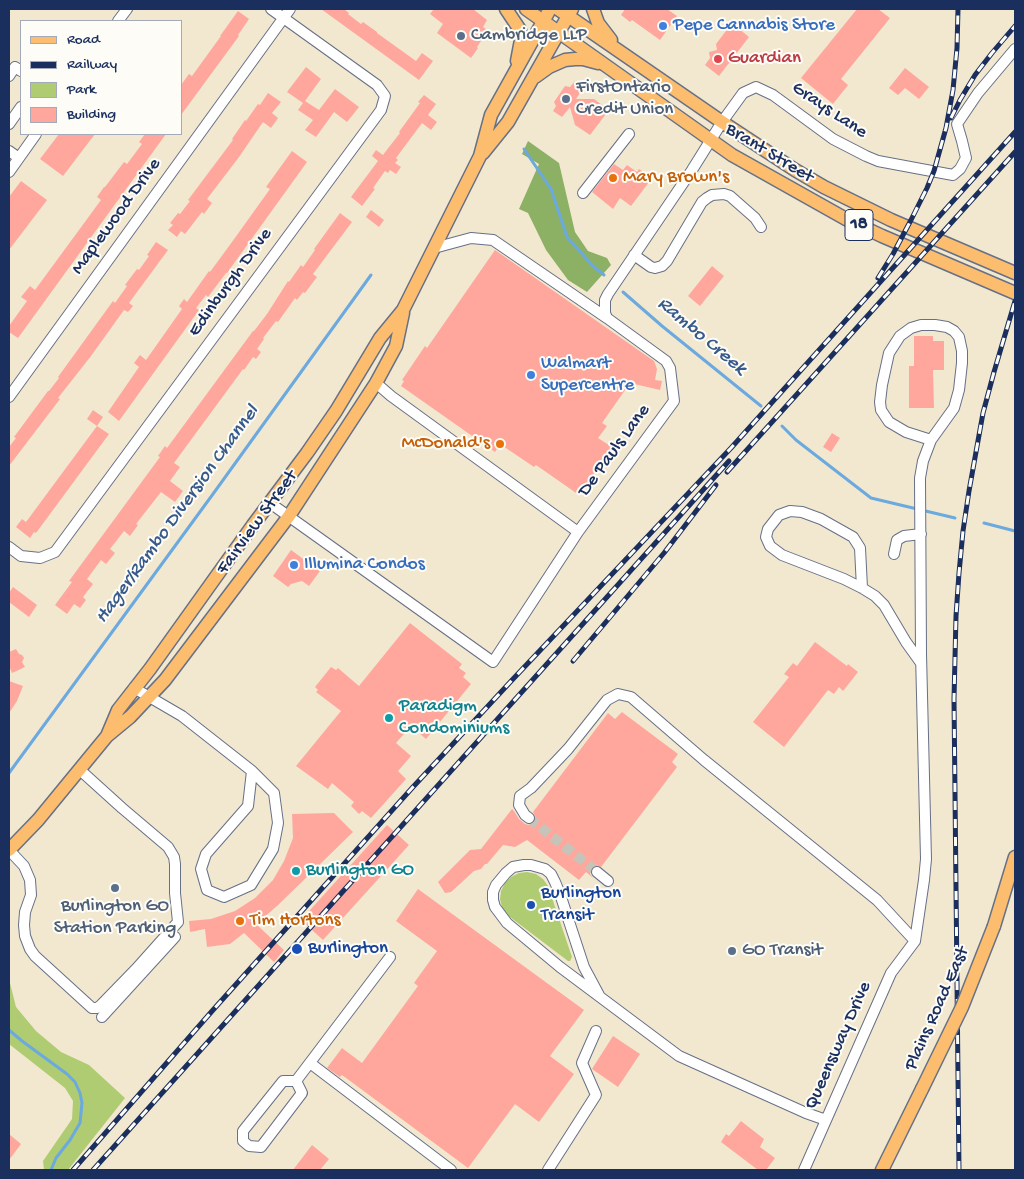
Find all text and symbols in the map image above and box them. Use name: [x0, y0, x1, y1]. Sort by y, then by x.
place label: Pepe Cannabis Store: [673, 15, 835, 37]
legend: [20, 20, 182, 135]
marker: Pepe Cannabis Store: [657, 20, 669, 32]
place label: Cambridge LLP: [471, 25, 587, 47]
marker: Cambridge LLP: [455, 30, 467, 42]
text: Road: [67, 31, 100, 49]
place label: Guardian: [728, 48, 801, 70]
marker: Guardian: [712, 53, 724, 65]
text: Railway: [67, 56, 117, 74]
place label: FirstOntario Credit Union: [576, 77, 673, 121]
street label: Grays Lane: [787, 77, 871, 145]
text: Park: [67, 81, 96, 99]
marker: FirstOntario Credit Union: [560, 93, 572, 105]
text: Building: [67, 106, 116, 124]
street label: Brant Street: [721, 119, 817, 189]
street label: Maplewood Drive: [67, 154, 167, 280]
place label: Mary Brown's: [623, 167, 729, 189]
marker: Mary Brown's: [607, 172, 619, 184]
road number: 18: [845, 210, 873, 240]
street label: Edinburgh Drive: [184, 224, 278, 342]
water label: Rambo Creek: [652, 293, 750, 381]
place label: Walmart Supercentre: [541, 353, 634, 397]
marker: Walmart Supercentre: [525, 369, 537, 381]
street label: De Pauls Lane: [574, 400, 656, 502]
water label: Hager/Rambo Diversion Channel: [91, 401, 265, 629]
place label: McDonald's: [401, 433, 490, 455]
marker: McDonald's: [494, 438, 506, 450]
street label: Fairview Street: [213, 466, 303, 580]
place label: Illumina Condos: [304, 554, 425, 576]
marker: Illumina Condos: [288, 559, 300, 571]
place label: Paradigm Condominiums: [399, 696, 509, 740]
marker: Paradigm Condominiums: [383, 712, 395, 724]
place label: Burlington GO: [306, 860, 414, 882]
marker: Burlington GO: [290, 865, 302, 877]
marker: Burlington GO Station Parking: [109, 882, 121, 894]
place label: Burlington Transit: [541, 883, 621, 927]
place label: Burlington GO Station Parking: [54, 896, 176, 940]
marker: Burlington Transit: [525, 899, 537, 911]
place label: Tim Hortons: [250, 910, 340, 932]
marker: Tim Hortons: [234, 915, 246, 927]
place label: Burlington: [308, 938, 388, 960]
place label: GO Transit: [742, 940, 822, 962]
marker: Burlington: [290, 942, 304, 956]
street label: Plains Road East: [901, 944, 975, 1074]
marker: GO Transit: [726, 945, 738, 957]
street label: Queensway Drive: [801, 978, 877, 1114]

